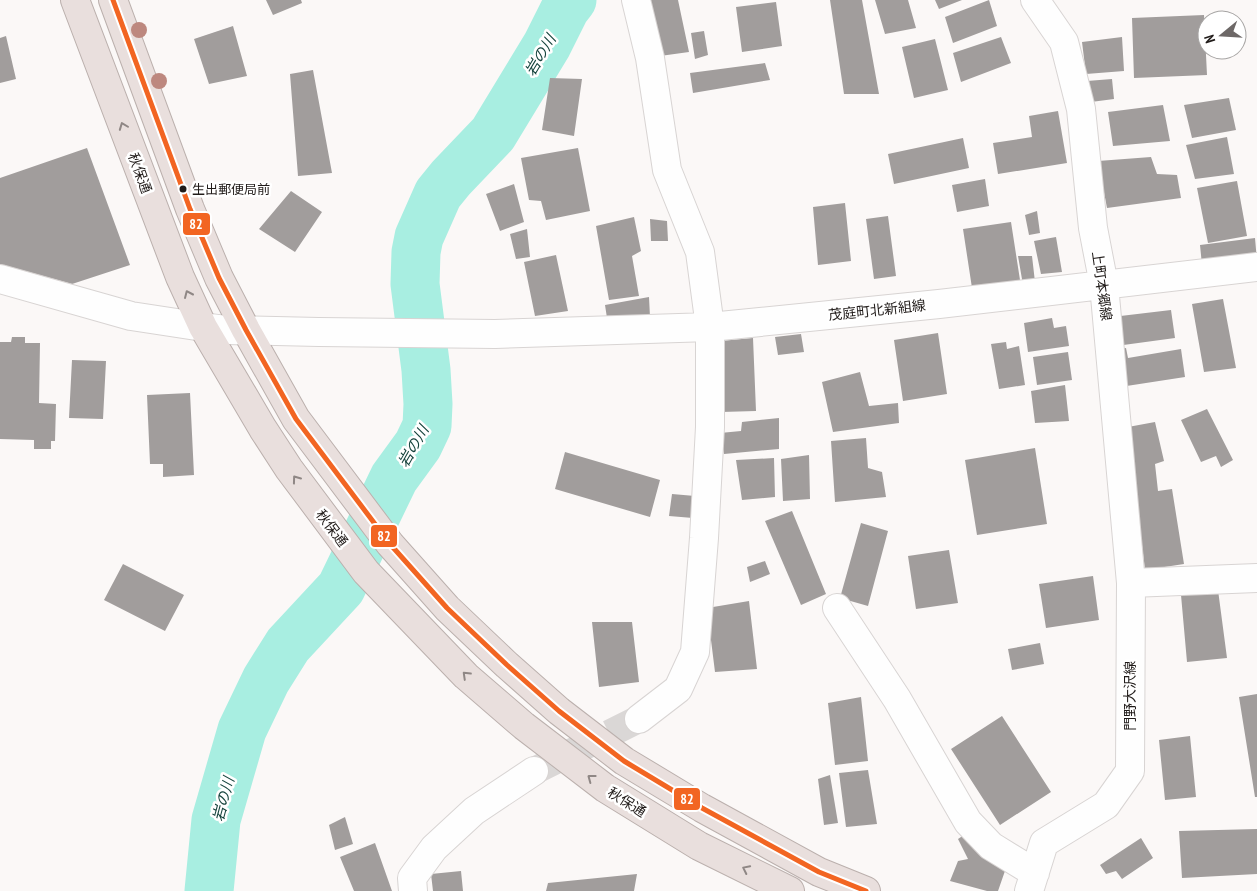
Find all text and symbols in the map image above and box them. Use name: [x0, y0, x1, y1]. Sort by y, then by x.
north arrow: [1197, 10, 1247, 60]
water label: 岩の川: [520, 29, 561, 79]
text: N: [1200, 33, 1219, 45]
one-way arrow: [119, 122, 129, 131]
street label: 秋保通: [124, 150, 156, 196]
place label: 生出郵便局前: [192, 181, 270, 198]
marker: 生出郵便局前: [178, 184, 188, 194]
line badge: 82: [182, 212, 211, 236]
text: 82: [189, 215, 203, 233]
street label: 上町本郷線: [1088, 250, 1116, 322]
one-way arrow: [183, 290, 194, 299]
street label: 茂庭町北新組線: [827, 296, 927, 324]
water label: 岩の川: [394, 420, 433, 470]
one-way arrow: [293, 475, 302, 485]
street label: 秋保通: [312, 506, 352, 550]
line badge: 82: [370, 524, 398, 548]
text: 82: [377, 527, 391, 545]
street label: 門野大沢線: [1121, 661, 1139, 731]
one-way arrow: [462, 672, 471, 681]
water label: 岩の川: [208, 773, 239, 823]
one-way arrow: [587, 775, 597, 784]
street label: 秋保通: [604, 783, 650, 821]
line badge: 82: [673, 787, 701, 811]
text: 82: [680, 790, 694, 808]
one-way arrow: [742, 865, 751, 875]

